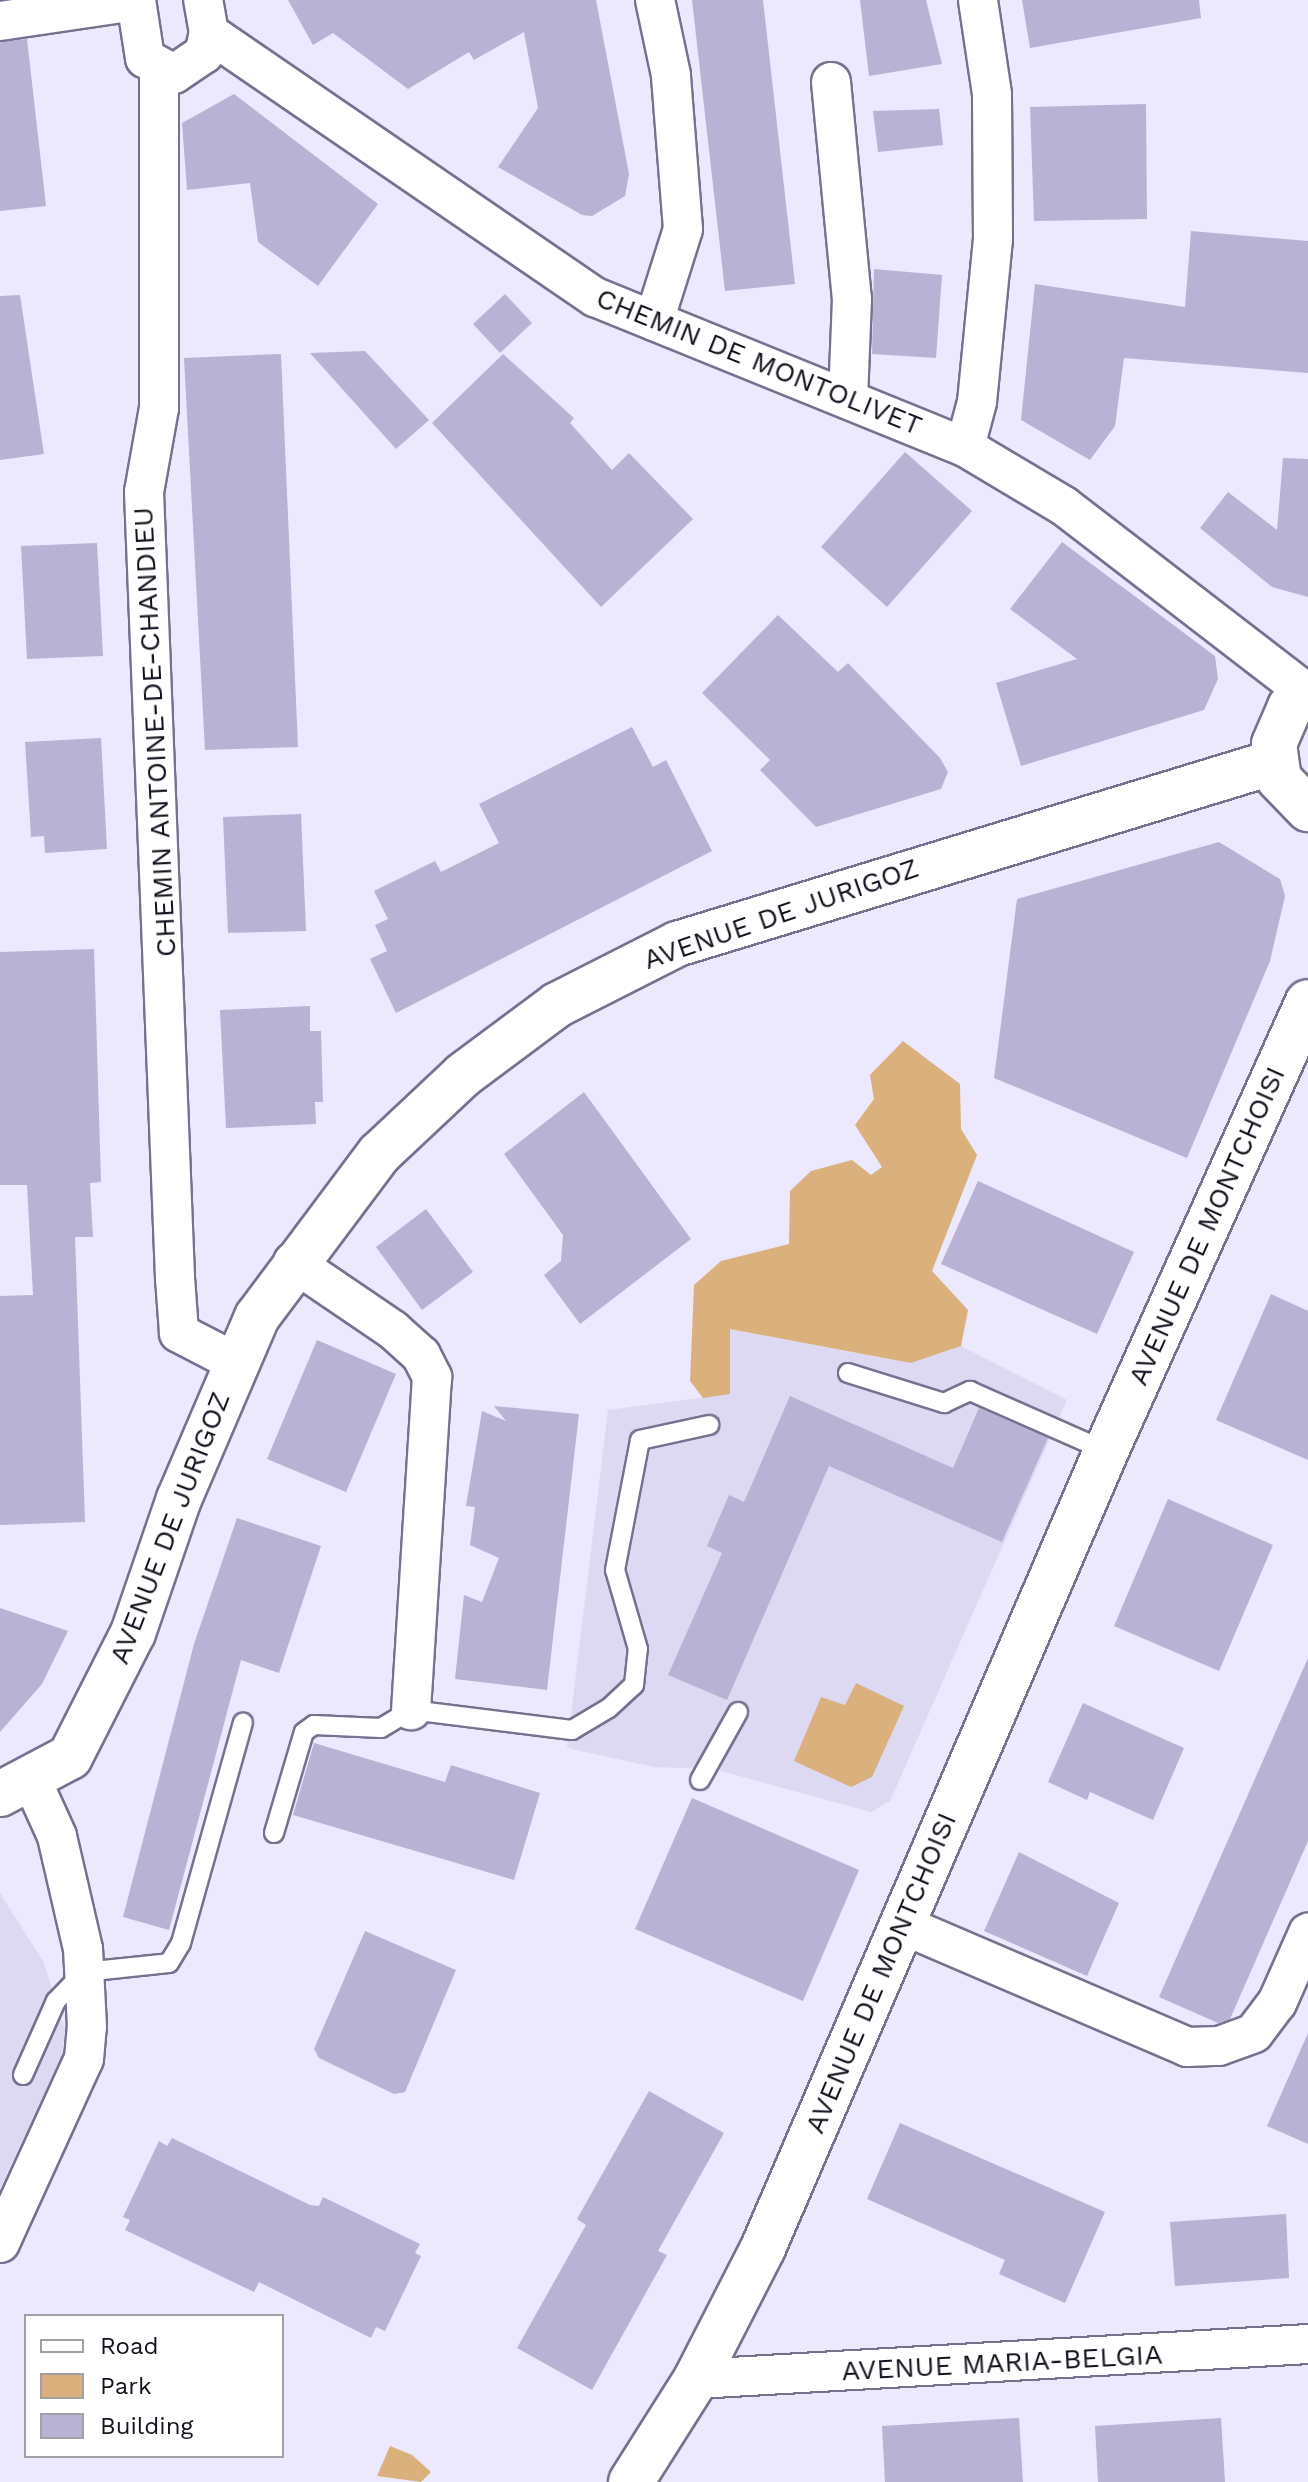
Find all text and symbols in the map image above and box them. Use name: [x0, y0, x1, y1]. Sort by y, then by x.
street label: CHEMIN DE MONTOLIVET: [591, 281, 927, 443]
street label: CHEMIN ANTOINE-DE-CHANDIEU: [126, 506, 184, 958]
street label: AVENUE DE JURIGOZ: [639, 851, 923, 977]
street label: AVENUE DE MONTCHOISI: [1121, 1062, 1293, 1390]
street label: AVENUE DE JURIGOZ: [102, 1387, 238, 1669]
street label: AVENUE DE MONTCHOISI: [798, 1808, 964, 2138]
legend: [24, 2314, 284, 2458]
text: Road: [100, 2332, 159, 2360]
street label: AVENUE MARIA-BELGIA: [841, 2338, 1163, 2388]
text: Park: [100, 2372, 152, 2400]
text: Building: [100, 2412, 193, 2440]

